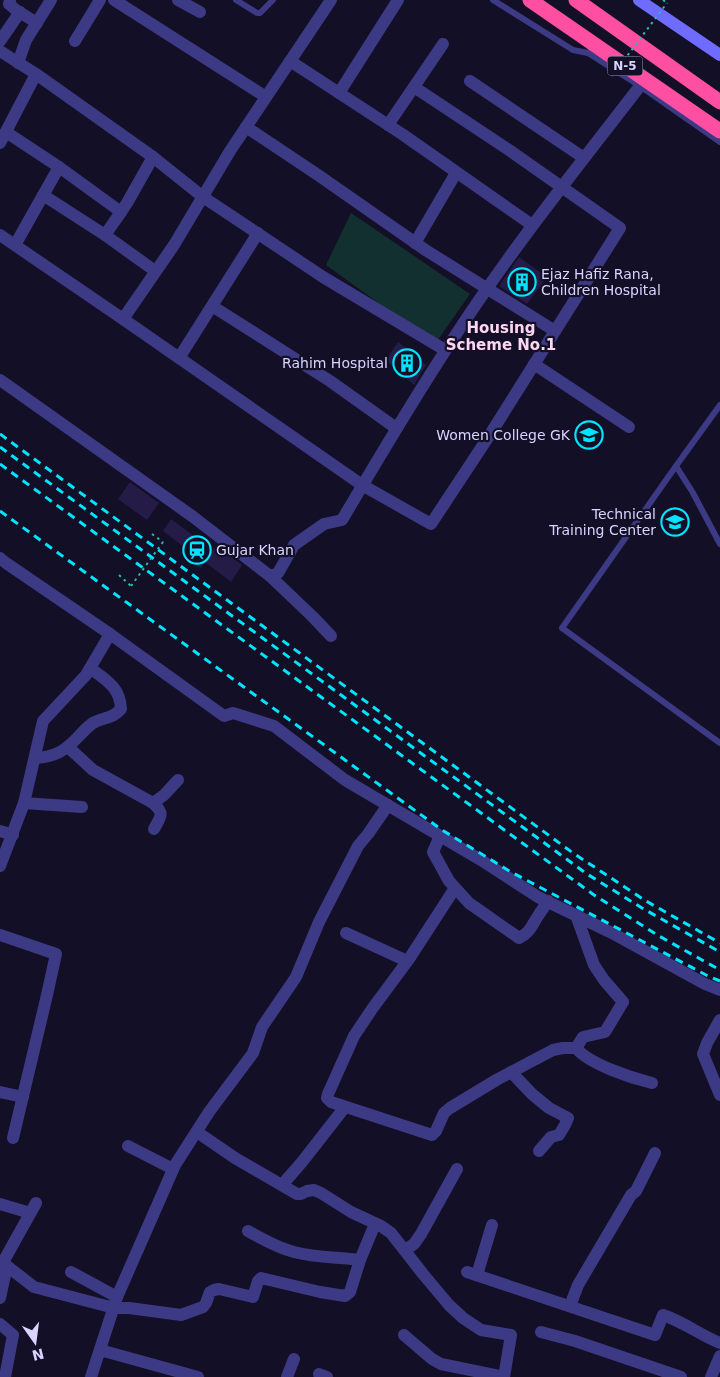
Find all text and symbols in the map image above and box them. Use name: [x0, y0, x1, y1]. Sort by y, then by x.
road number: N-5: [608, 56, 642, 76]
place label: Ejaz Hafiz Rana, Children Hospital: [541, 266, 661, 298]
building icon: Ejaz Hafiz Rana, Children Hospital: [507, 267, 537, 297]
district label: Housing Scheme No.1: [446, 319, 556, 354]
building icon: Rahim Hospital: [392, 348, 422, 378]
place label: Rahim Hospital: [282, 355, 388, 371]
school or university icon: Women College GK: [574, 420, 604, 450]
place label: Women College GK: [436, 427, 571, 443]
place label: Technical Training Center: [548, 506, 656, 538]
school or university icon: Technical Training Center: [660, 507, 690, 537]
station icon: Gujar Khan: [182, 535, 212, 565]
place label: Gujar Khan: [216, 542, 294, 558]
north arrow: [10, 1317, 60, 1367]
text: N: [31, 1345, 46, 1364]

